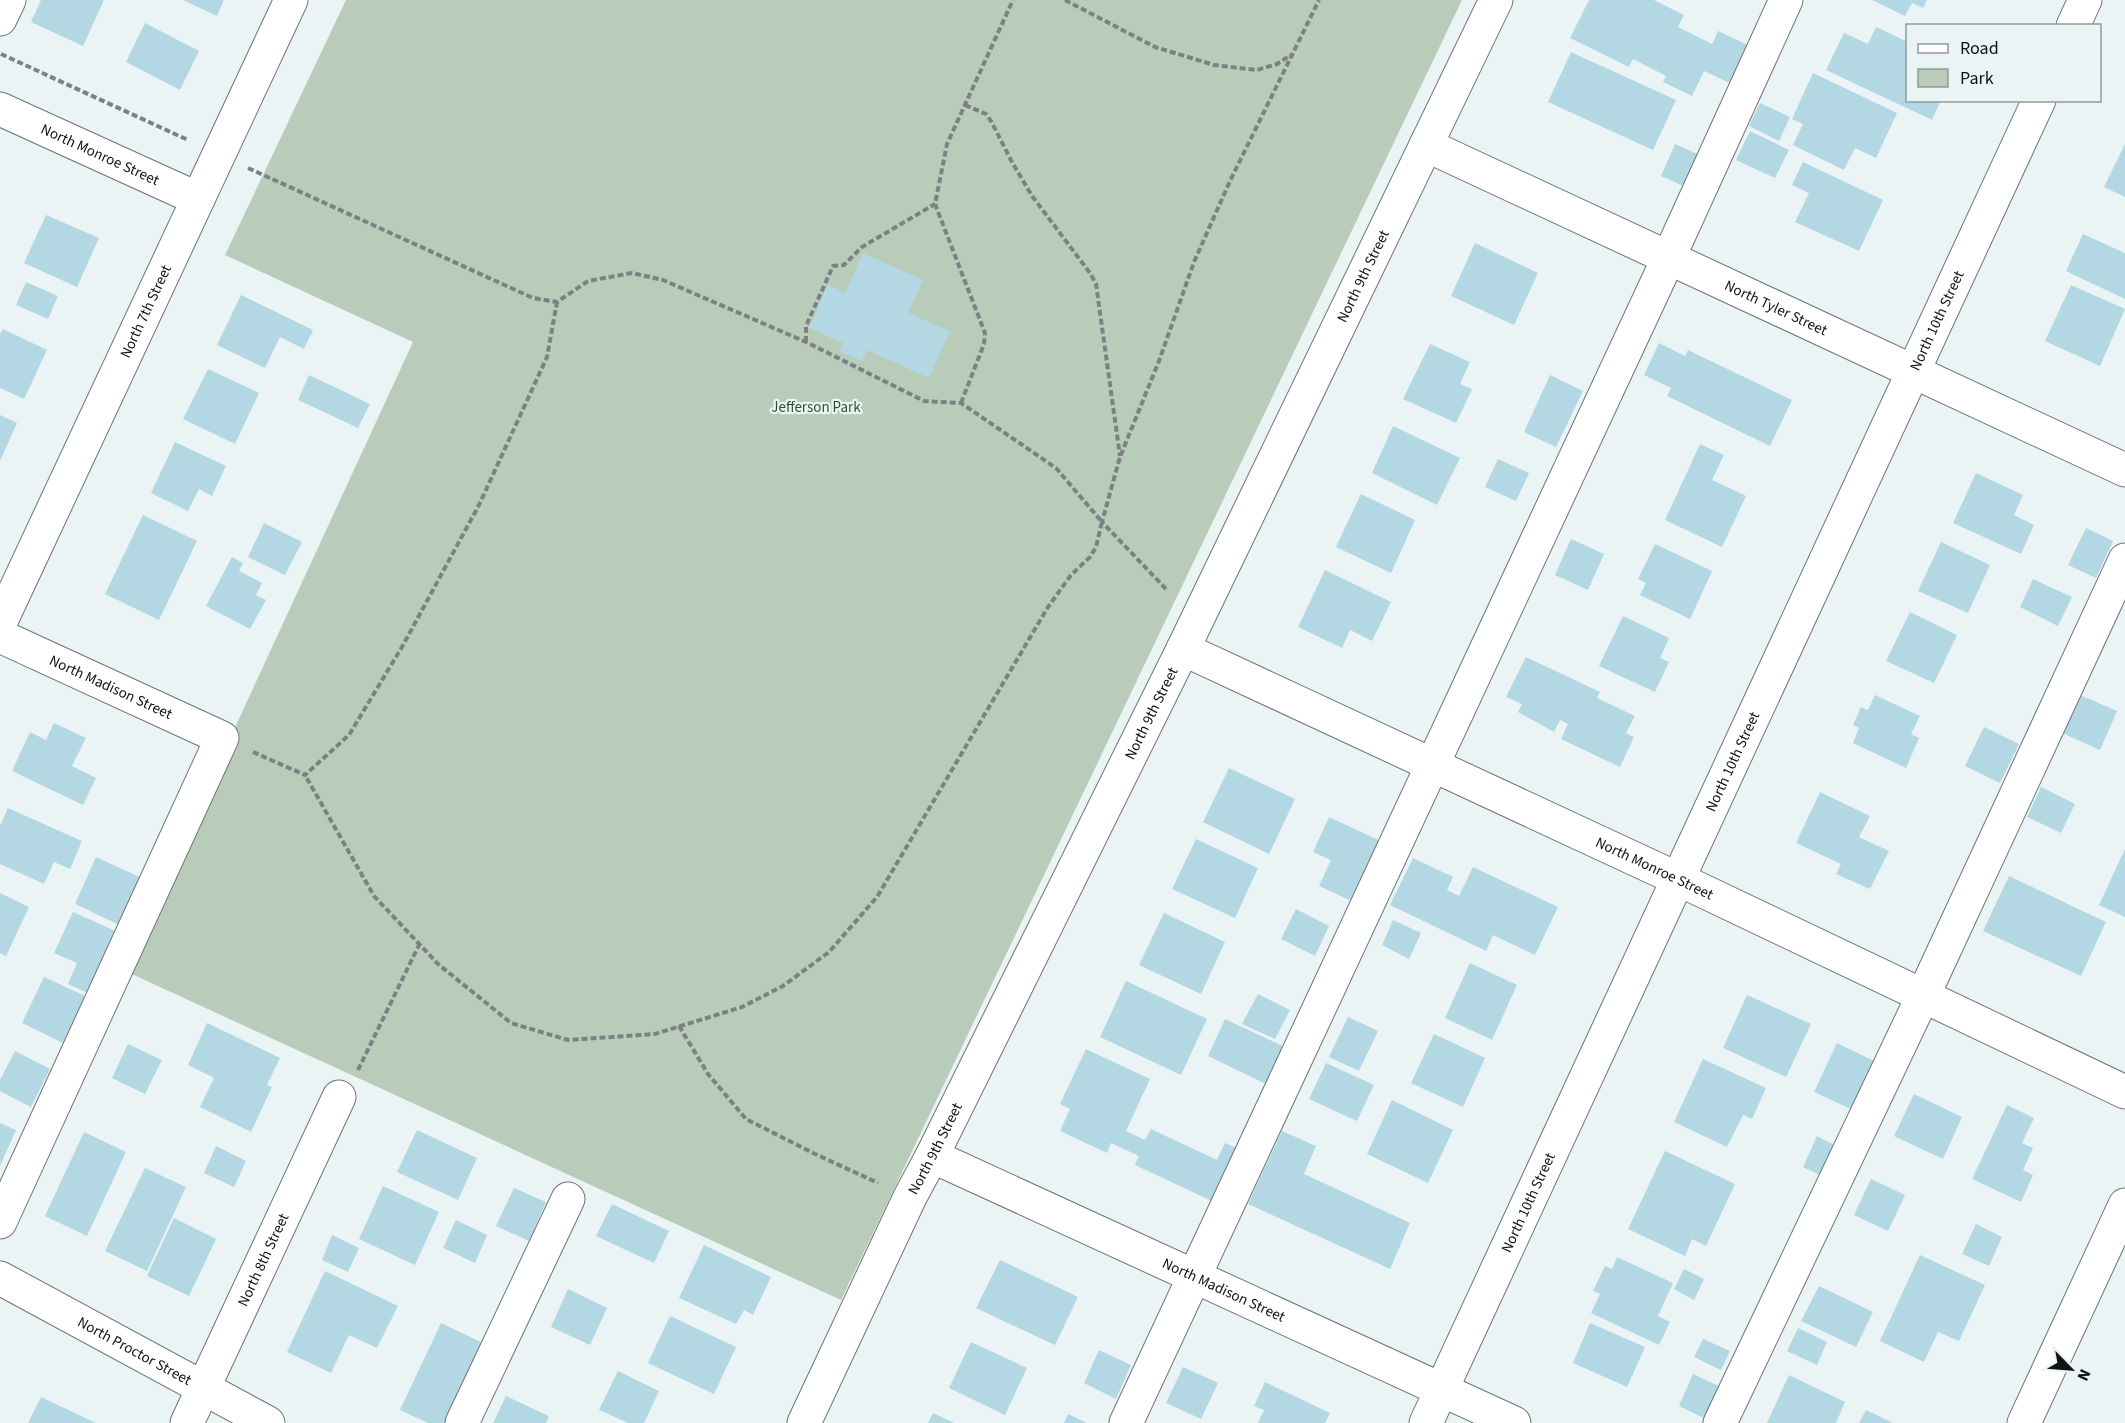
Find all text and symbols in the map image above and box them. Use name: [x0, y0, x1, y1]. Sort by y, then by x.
legend: [1906, 24, 2101, 102]
text: Road: [1960, 36, 1999, 61]
text: Park: [1960, 66, 1994, 91]
street label: North Monroe Street: [37, 119, 162, 191]
street label: North 9th Street: [1332, 226, 1395, 326]
street label: North 7th Street: [115, 261, 177, 362]
street label: North 10th Street: [1905, 267, 1970, 374]
street label: North Tyler Street: [1721, 275, 1831, 341]
park label: Jefferson Park: [771, 397, 861, 418]
street label: North Madison Street: [46, 650, 176, 725]
street label: North 9th Street: [1120, 664, 1183, 763]
street label: North 10th Street: [1701, 708, 1765, 815]
street label: North Monroe Street: [1592, 832, 1717, 905]
street label: North 9th Street: [903, 1099, 968, 1199]
street label: North 10th Street: [1496, 1149, 1561, 1256]
street label: North 8th Street: [233, 1210, 294, 1310]
street label: North Madison Street: [1159, 1253, 1288, 1328]
street label: North Proctor Street: [74, 1312, 195, 1391]
north arrow: [2041, 1339, 2101, 1399]
text: N: [2071, 1365, 2096, 1384]

